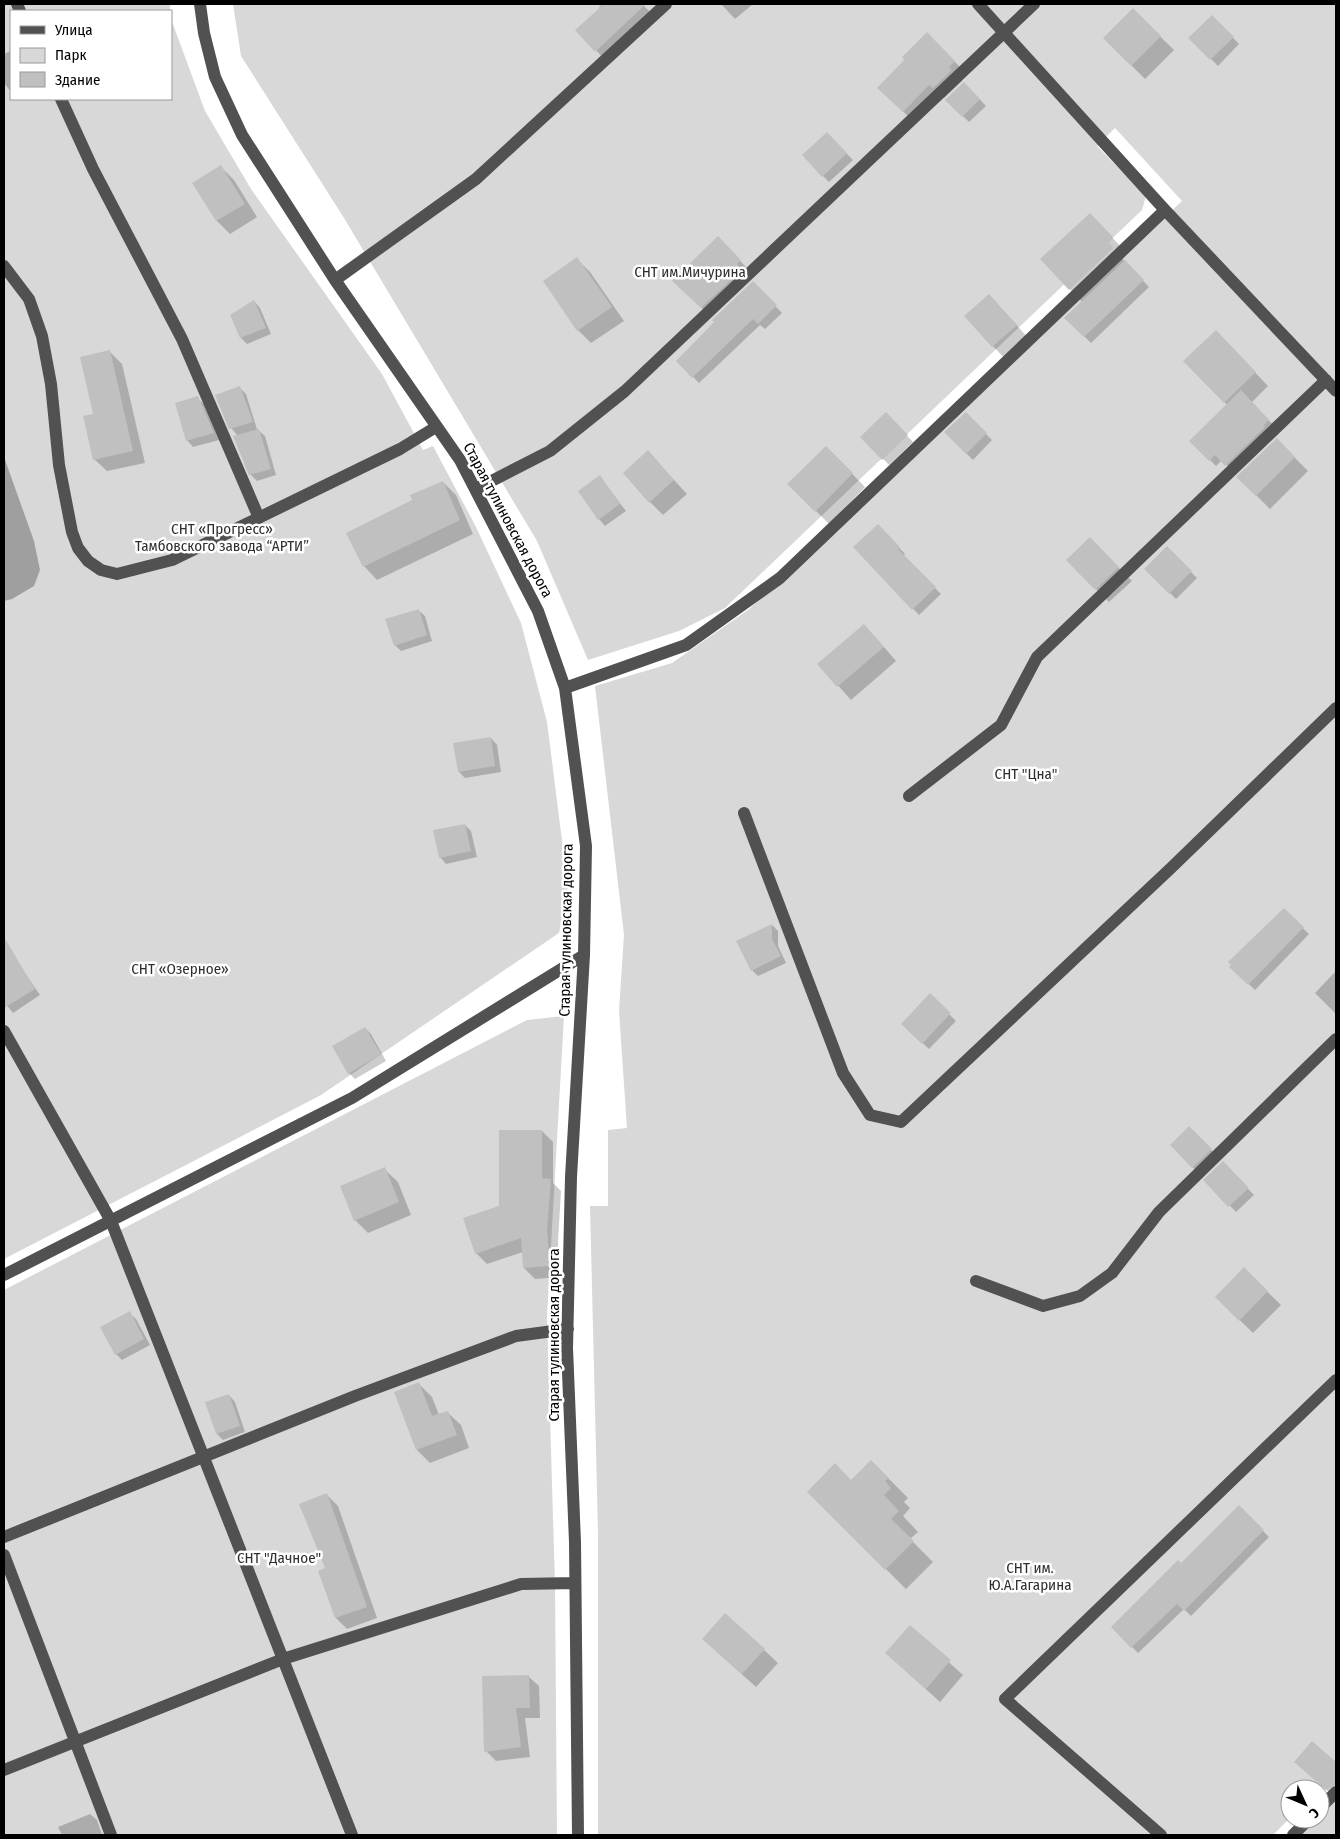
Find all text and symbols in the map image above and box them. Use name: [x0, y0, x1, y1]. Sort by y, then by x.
legend: [10, 10, 172, 100]
text: Улица: [54, 21, 93, 39]
text: Парк: [55, 46, 86, 64]
text: Здание: [55, 71, 101, 89]
park label: СНТ им.Мичурина: [634, 263, 746, 281]
street label: Старая тулиновская дорога: [459, 439, 557, 601]
park label: СНТ «Прогресс» Тамбовского завода “АРТИ”: [135, 520, 309, 555]
park label: СНТ "Цна": [995, 765, 1057, 783]
street label: Старая тулиновская дорога: [555, 843, 577, 1017]
park label: СНТ «Озерное»: [131, 960, 229, 978]
street label: Старая тулиновская дорога: [545, 1248, 563, 1422]
park label: СНТ "Дачное": [237, 1549, 321, 1567]
park label: СНТ им. Ю.А.Гагарина: [988, 1559, 1072, 1594]
north arrow: [1280, 1779, 1330, 1829]
text: С: [1305, 1804, 1323, 1822]

